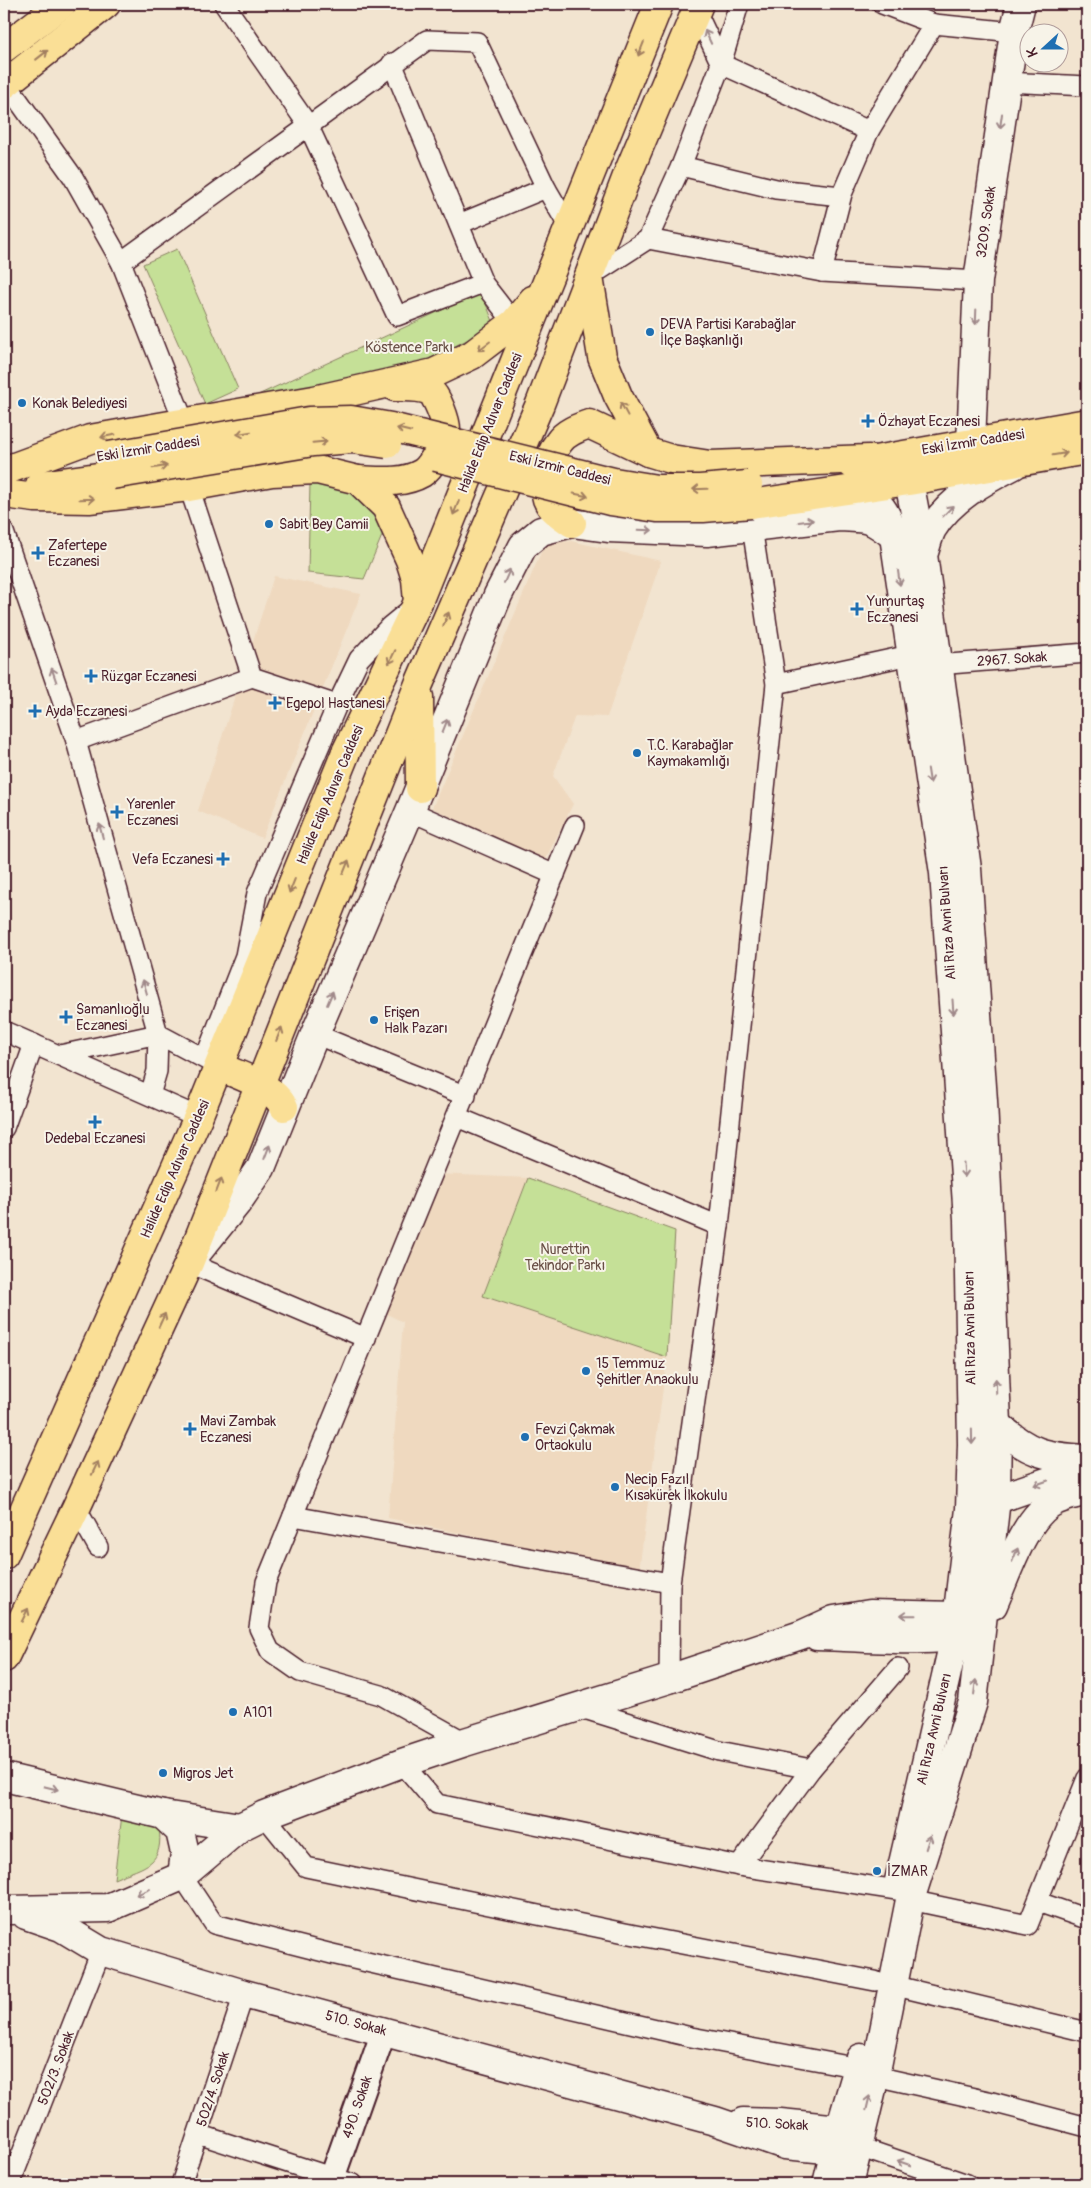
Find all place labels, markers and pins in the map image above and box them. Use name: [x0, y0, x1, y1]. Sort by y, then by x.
place label: DEVA Partisi Karabağlar İlçe Başkanlığı: [660, 316, 796, 349]
marker: DEVA Partisi Karabağlar İlçe Başkanlığı: [644, 326, 656, 338]
place label: Konak Belediyesi: [32, 395, 128, 412]
marker: Konak Belediyesi: [16, 397, 28, 409]
place label: Özhayat Eczanesi: [878, 412, 980, 430]
marker: Özhayat Eczanesi: [862, 415, 874, 427]
place label: Sabit Bey Camii: [279, 516, 369, 533]
marker: Sabit Bey Camii: [263, 518, 275, 530]
place label: Zafertepe Eczanesi: [48, 537, 107, 570]
marker: Zafertepe Eczanesi: [32, 547, 44, 559]
place label: Yumurtaş Eczanesi: [866, 593, 925, 626]
marker: Yumurtaş Eczanesi: [851, 603, 863, 615]
place label: Rüzgar Eczanesi: [101, 668, 197, 685]
marker: Rüzgar Eczanesi: [85, 670, 97, 682]
place label: Egepol Hastanesi: [286, 695, 385, 712]
marker: Egepol Hastanesi: [268, 696, 282, 710]
place label: Ayda Eczanesi: [45, 703, 128, 720]
marker: Ayda Eczanesi: [29, 705, 41, 717]
place label: T.C. Karabağlar Kaymakamlığı: [647, 737, 734, 770]
marker: T.C. Karabağlar Kaymakamlığı: [631, 747, 643, 759]
place label: Yarenler Eczanesi: [126, 796, 179, 829]
marker: Yarenler Eczanesi: [111, 806, 123, 818]
place label: Vefa Eczanesi: [132, 851, 214, 868]
marker: Vefa Eczanesi: [217, 853, 229, 865]
place label: Samanlıoğlu Eczanesi: [76, 1001, 149, 1034]
place label: Erişen Halk Pazarı: [384, 1004, 448, 1037]
marker: Samanlıoğlu Eczanesi: [60, 1011, 72, 1023]
marker: Erişen Halk Pazarı: [368, 1014, 380, 1026]
marker: Dedebal Eczanesi: [89, 1116, 101, 1128]
place label: Dedebal Eczanesi: [45, 1130, 146, 1147]
place label: 15 Temmuz Şehitler Anaokulu: [596, 1355, 699, 1388]
marker: 15 Temmuz Şehitler Anaokulu: [580, 1365, 592, 1377]
place label: Mavi Zambak Eczanesi: [200, 1413, 276, 1446]
place label: Fevzi Çakmak Ortaokulu: [535, 1421, 615, 1454]
marker: Mavi Zambak Eczanesi: [184, 1423, 196, 1435]
marker: Fevzi Çakmak Ortaokulu: [519, 1431, 531, 1443]
place label: Necip Fazıl Kısakürek İlkokulu: [625, 1471, 727, 1504]
marker: Necip Fazıl Kısakürek İlkokulu: [609, 1481, 621, 1493]
place label: A101: [243, 1704, 273, 1721]
marker: A101: [227, 1706, 239, 1718]
place label: Migros Jet: [173, 1765, 234, 1782]
marker: Migros Jet: [157, 1767, 169, 1779]
place label: İZMAR: [887, 1863, 928, 1880]
marker: İZMAR: [871, 1865, 883, 1877]

